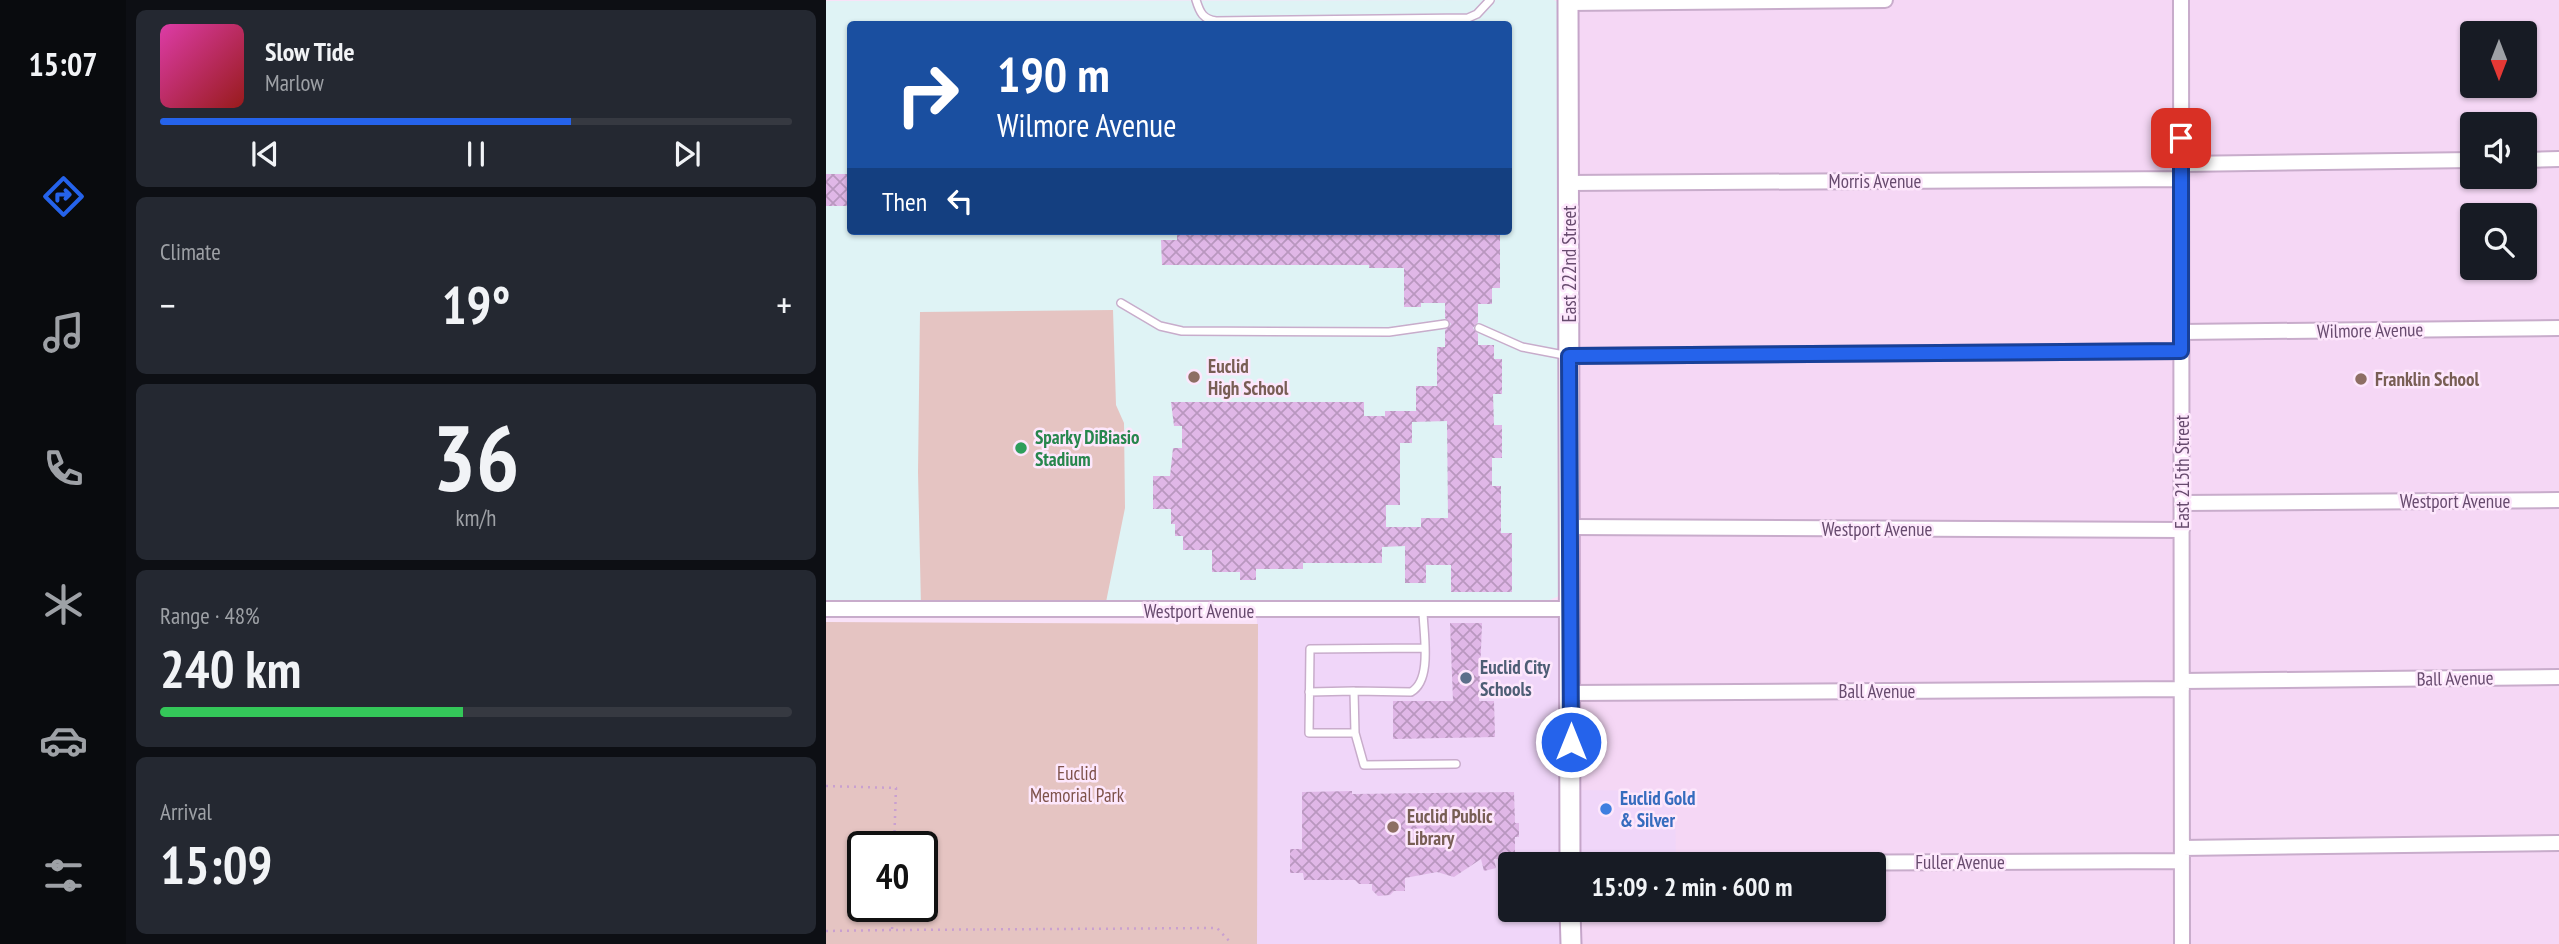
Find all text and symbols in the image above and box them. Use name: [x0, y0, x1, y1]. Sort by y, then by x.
north arrow: [2460, 21, 2538, 98]
map controls: [2460, 21, 2537, 280]
text: Slow Tide: [265, 35, 355, 68]
text: 190 m: [997, 42, 1110, 106]
text: 15:07: [28, 43, 98, 85]
icon: right: [882, 49, 973, 140]
text: Marlow: [265, 68, 324, 97]
text: Wilmore Avenue: [997, 104, 1176, 146]
pin: [2151, 108, 2211, 168]
button: sound: [2460, 112, 2537, 189]
icon: arrive: [2162, 119, 2200, 157]
icon: previous: [246, 135, 284, 173]
icon: pause: [457, 135, 495, 173]
icon: next: [668, 135, 706, 173]
street label: Morris Avenue: [1829, 169, 1922, 193]
icon: directions: [39, 172, 88, 221]
icon: left: [941, 182, 979, 220]
text: Then: [882, 185, 927, 218]
button: search: [2460, 203, 2537, 280]
street label: East 222nd Street: [1557, 205, 1581, 323]
text: Climate: [160, 237, 221, 266]
text: 19°: [442, 271, 510, 338]
text: −: [160, 280, 176, 329]
text: +: [776, 280, 792, 329]
icon: music: [39, 308, 88, 357]
street label: Wilmore Avenue: [2317, 317, 2424, 343]
place label: Euclid High School: [1208, 354, 1289, 400]
place label: Franklin School: [2375, 367, 2479, 391]
marker: Euclid High School: [1186, 369, 1202, 385]
marker: Franklin School: [2353, 371, 2369, 387]
text: 36: [433, 398, 520, 516]
street label: East 215th Street: [2170, 414, 2194, 529]
place label: Sparky DiBiasio Stadium: [1035, 425, 1140, 471]
marker: Sparky DiBiasio Stadium: [1013, 440, 1029, 456]
icon: phone: [39, 444, 88, 493]
street label: Westport Avenue: [2400, 489, 2510, 513]
text: km/h: [456, 503, 496, 532]
street label: Westport Avenue: [1822, 517, 1932, 541]
icon: climate: [39, 580, 88, 629]
street label: Westport Avenue: [1144, 599, 1254, 623]
text: Range · 48%: [160, 601, 260, 630]
text: 240 km: [160, 635, 301, 702]
place label: Euclid City Schools: [1480, 655, 1550, 701]
street label: Ball Avenue: [2416, 665, 2494, 691]
marker: Euclid City Schools: [1458, 670, 1474, 686]
street label: Ball Avenue: [1839, 679, 1916, 703]
position arrow: [1534, 705, 1608, 779]
icon: car: [39, 716, 88, 765]
park label: Euclid Memorial Park: [1030, 761, 1125, 807]
place label: Euclid Gold & Silver: [1620, 786, 1695, 832]
text: Arrival: [160, 797, 212, 826]
marker: Euclid Gold & Silver: [1598, 801, 1614, 817]
place label: Euclid Public Library: [1407, 804, 1493, 850]
marker: Euclid Public Library: [1385, 819, 1401, 835]
text: 15:09: [160, 831, 272, 898]
speed limit sign: 40: [847, 831, 938, 922]
street label: Fuller Avenue: [1915, 850, 2005, 874]
icon: filters: [39, 851, 88, 900]
text: 15:09 · 2 min · 600 m: [1592, 870, 1792, 903]

